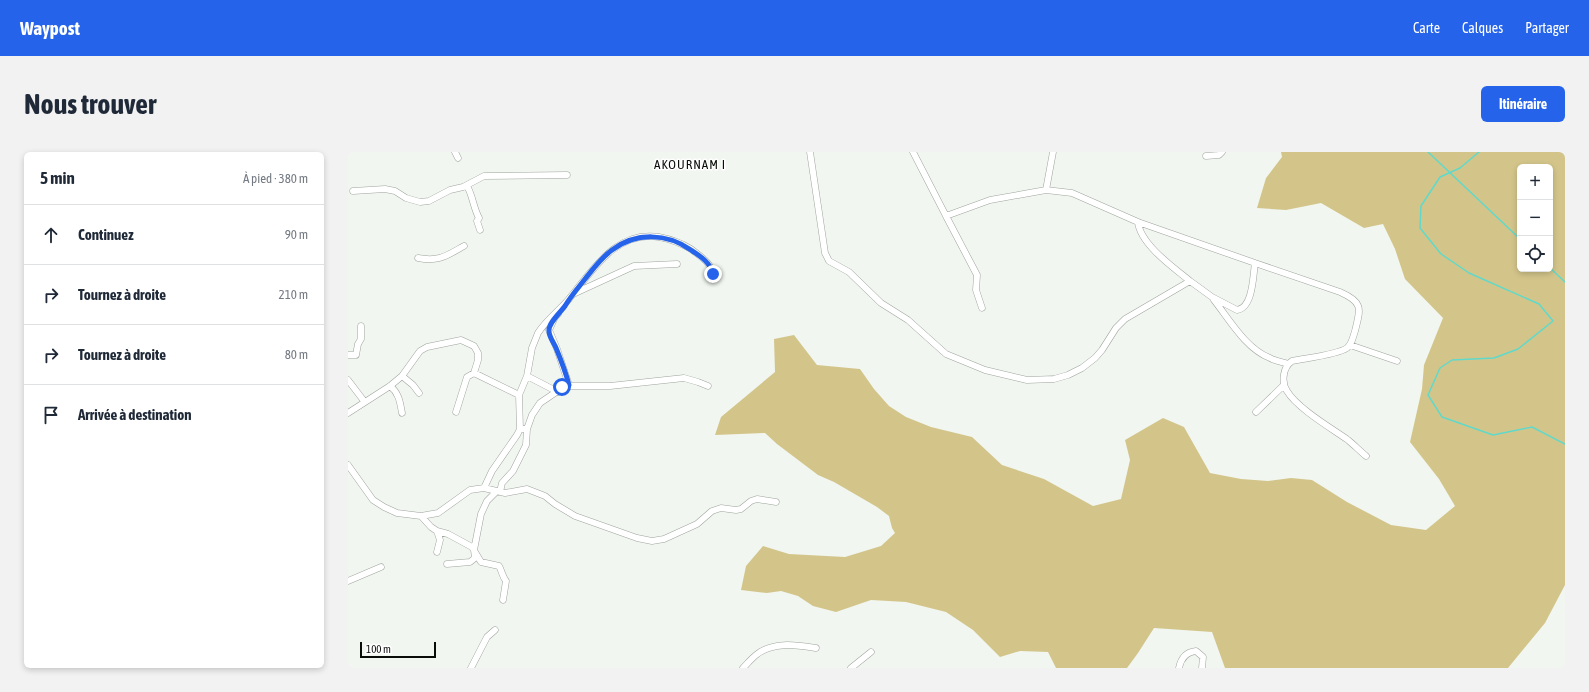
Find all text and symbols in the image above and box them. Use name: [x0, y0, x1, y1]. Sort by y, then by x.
text: Waypost: [20, 17, 80, 39]
text: Carte: [1413, 20, 1440, 36]
text: Calques: [1462, 20, 1503, 36]
text: Partager: [1525, 20, 1569, 36]
button: Itinéraire: [1481, 86, 1565, 122]
text: Nous trouver: [24, 88, 156, 120]
district label: AKOURNAM I: [654, 157, 726, 172]
map controls: [1517, 164, 1553, 272]
button: +: [1517, 164, 1553, 200]
text: 5 min: [40, 168, 75, 188]
text: À pied · 380 m: [243, 171, 308, 186]
button: −: [1517, 200, 1553, 236]
icon: ahead: [40, 224, 62, 246]
text: Continuez: [78, 226, 134, 243]
text: 90 m: [285, 227, 308, 242]
button: locate: [1517, 236, 1553, 272]
route end: [704, 265, 722, 283]
icon: right: [40, 284, 62, 306]
text: Tournez à droite: [78, 286, 166, 303]
text: 210 m: [279, 287, 308, 302]
icon: right: [40, 344, 62, 366]
text: Tournez à droite: [78, 346, 166, 363]
text: 80 m: [285, 347, 308, 362]
route start: [553, 378, 571, 396]
icon: arrive: [40, 404, 62, 426]
text: Arrivée à destination: [78, 406, 192, 423]
scale bar: [360, 640, 436, 659]
text: 100 m: [366, 643, 391, 655]

